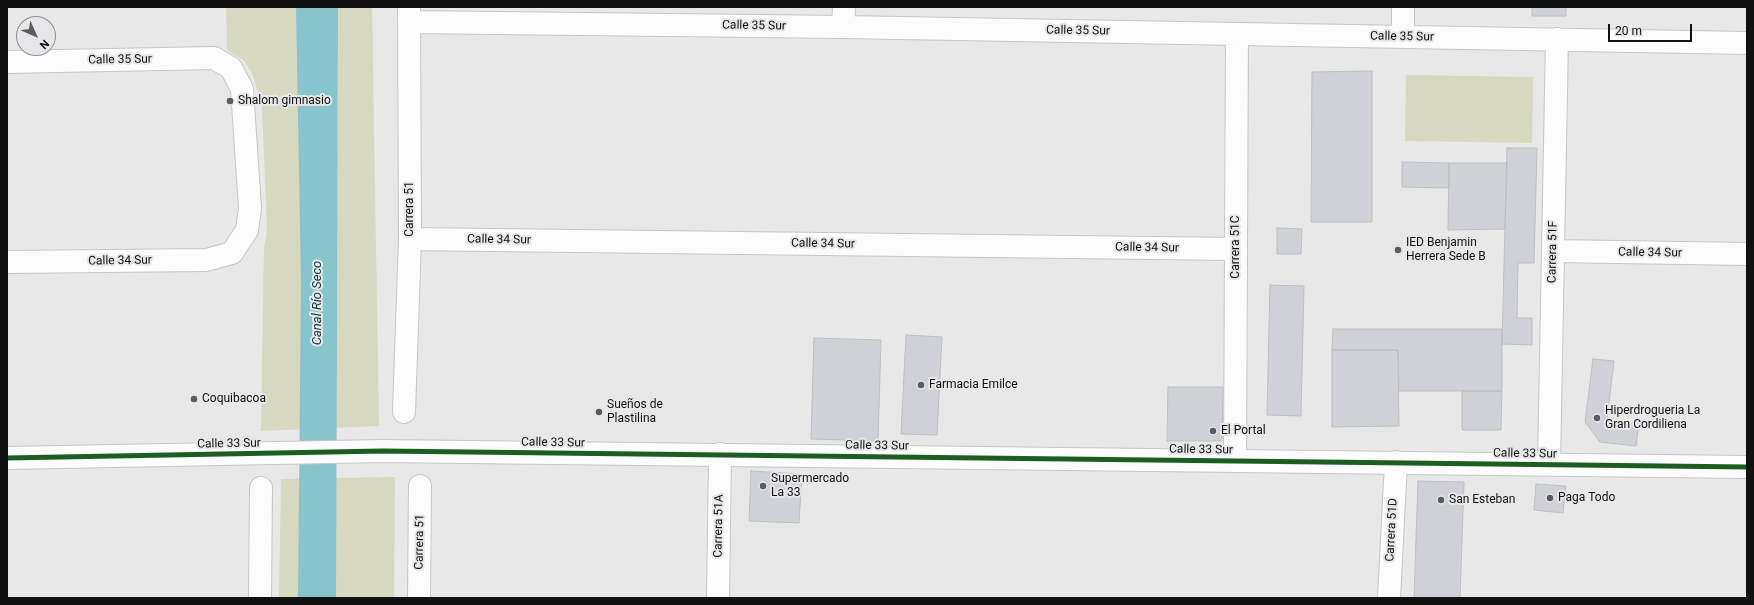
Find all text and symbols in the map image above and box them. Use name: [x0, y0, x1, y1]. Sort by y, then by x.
north arrow: [16, 16, 56, 56]
scale bar: [1610, 16, 1694, 42]
street label: Calle 35 Sur: [722, 18, 786, 34]
street label: Calle 35 Sur: [1046, 23, 1110, 39]
text: 20 m: [1615, 24, 1642, 38]
street label: Calle 35 Sur: [1370, 29, 1434, 45]
text: N: [37, 37, 51, 51]
street label: Calle 35 Sur: [88, 52, 152, 68]
place label: Shalom gimnasio: [238, 94, 331, 108]
marker: Shalom gimnasio: [225, 96, 235, 106]
street label: Carrera 51: [403, 181, 417, 237]
street label: Carrera 51C: [1229, 215, 1243, 279]
street label: Carrera 51F: [1545, 221, 1561, 283]
street label: Calle 34 Sur: [467, 232, 531, 248]
street label: Calle 34 Sur: [791, 236, 855, 252]
place label: IED Benjamin Herrera Sede B: [1406, 236, 1486, 264]
street label: Calle 34 Sur: [1115, 240, 1179, 256]
marker: IED Benjamin Herrera Sede B: [1393, 245, 1403, 255]
street label: Calle 34 Sur: [1618, 245, 1682, 261]
street label: Calle 34 Sur: [88, 253, 152, 269]
water label: Canal Río Seco: [310, 261, 326, 345]
place label: Farmacia Emilce: [929, 378, 1018, 392]
marker: Farmacia Emilce: [916, 380, 926, 390]
place label: Coquibacoa: [202, 392, 266, 406]
marker: Coquibacoa: [189, 394, 199, 404]
place label: Sueños de Plastilina: [607, 398, 663, 426]
place label: Hiperdrogueria La Gran Cordiliena: [1605, 404, 1700, 432]
marker: Sueños de Plastilina: [594, 407, 604, 417]
marker: Hiperdrogueria La Gran Cordiliena: [1592, 413, 1602, 423]
place label: El Portal: [1221, 424, 1266, 438]
marker: El Portal: [1208, 426, 1218, 436]
street label: Calle 33 Sur: [521, 435, 585, 451]
street label: Calle 33 Sur: [197, 436, 261, 452]
street label: Calle 33 Sur: [845, 438, 909, 454]
street label: Calle 33 Sur: [1169, 442, 1233, 458]
street label: Calle 33 Sur: [1493, 446, 1557, 462]
place label: Supermercado La 33: [771, 472, 849, 500]
marker: Supermercado La 33: [758, 481, 768, 491]
place label: Paga Todo: [1558, 491, 1615, 505]
place label: San Esteban: [1449, 493, 1515, 507]
marker: Paga Todo: [1545, 493, 1555, 503]
street label: Carrera 51A: [711, 494, 727, 558]
marker: San Esteban: [1436, 495, 1446, 505]
street label: Carrera 51D: [1383, 498, 1401, 562]
street label: Carrera 51: [412, 514, 428, 570]

